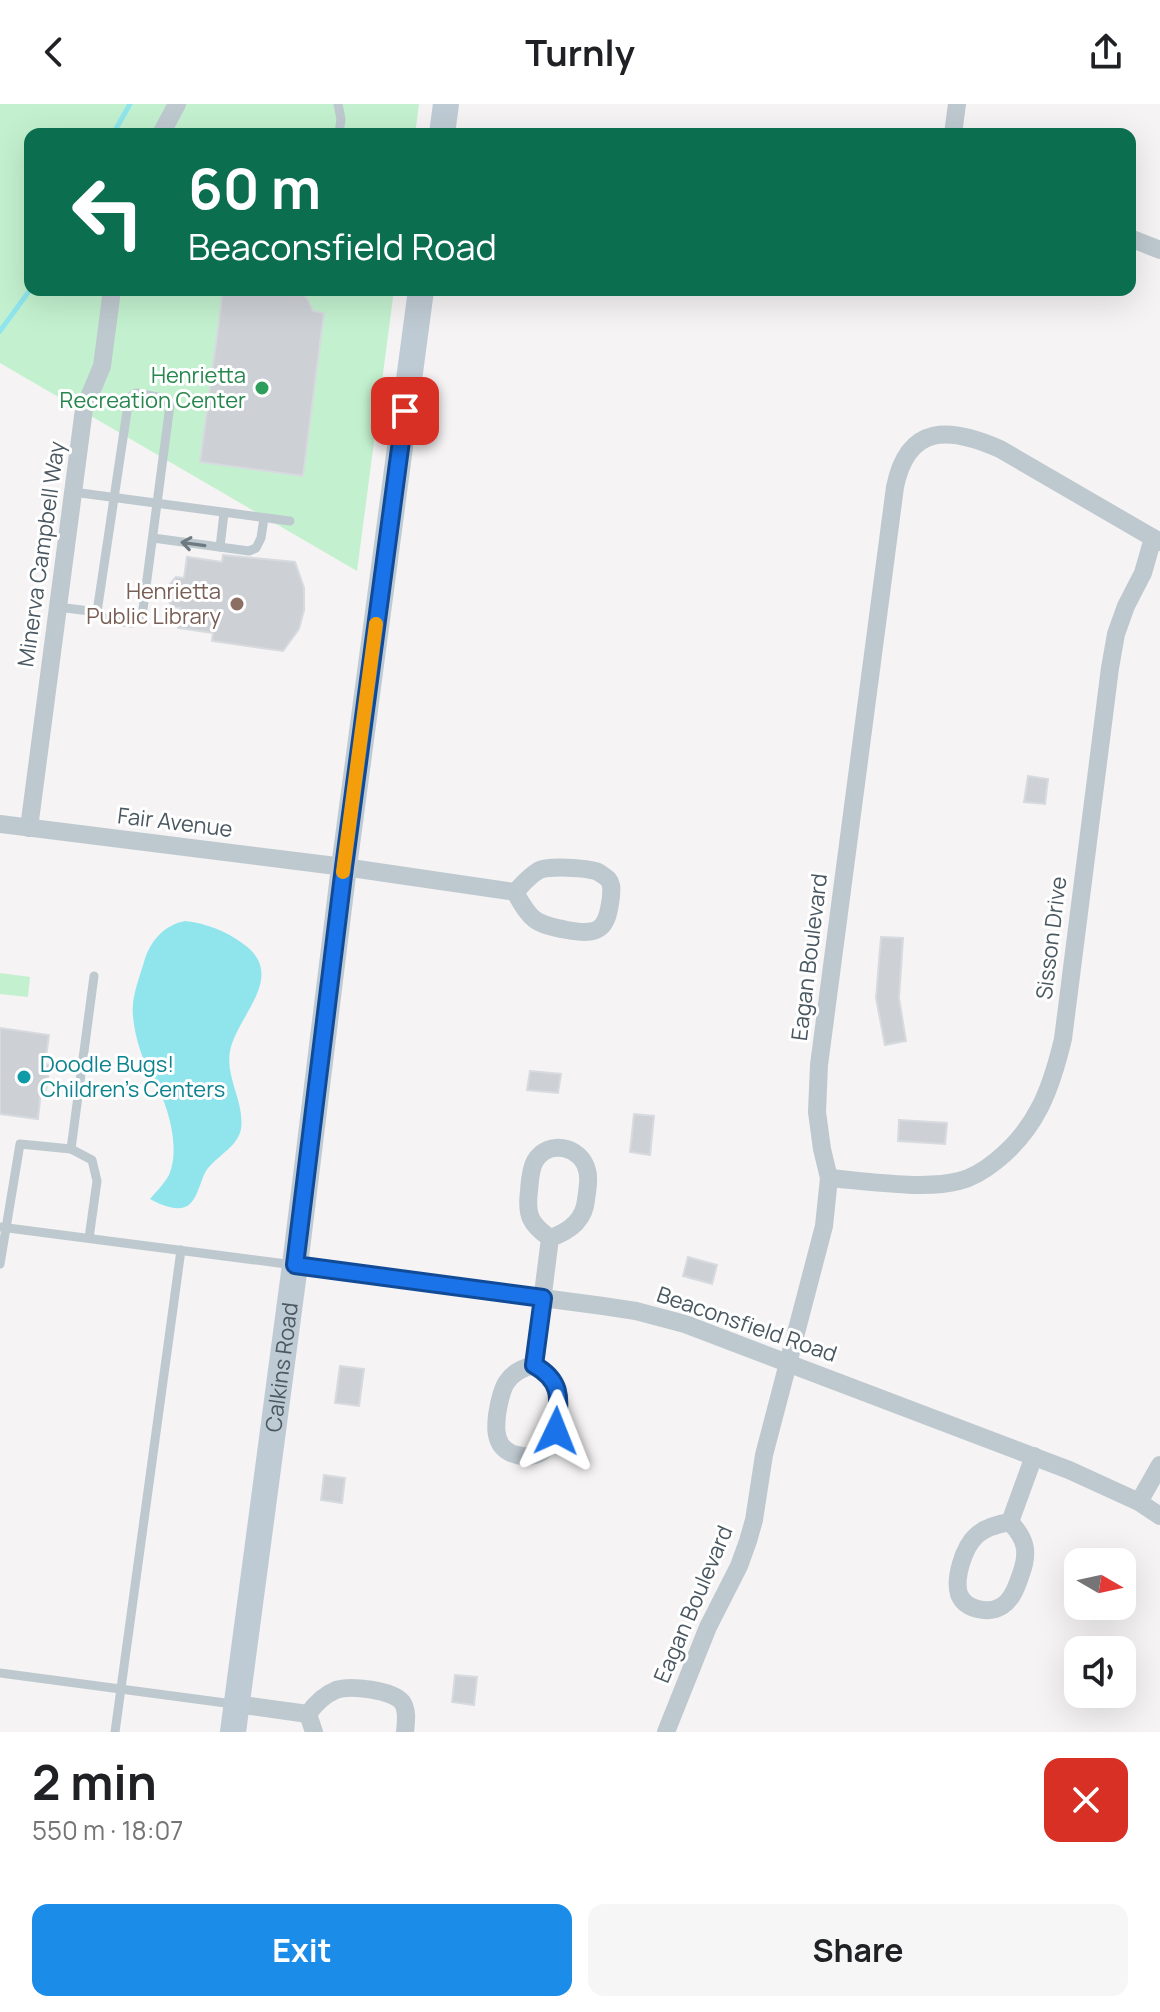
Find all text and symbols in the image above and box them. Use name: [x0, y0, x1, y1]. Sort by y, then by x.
text: Turnly: [525, 28, 635, 77]
icon: back: [32, 30, 76, 74]
icon: share: [1084, 30, 1128, 74]
text: 60 m: [188, 149, 321, 226]
icon: left: [56, 160, 160, 264]
text: Beaconsfield Road: [188, 222, 497, 271]
place label: Henrietta Recreation Center: [60, 360, 246, 415]
pin: [371, 377, 439, 445]
marker: Henrietta Recreation Center: [253, 379, 271, 397]
icon: arrive: [383, 389, 427, 433]
street label: Minerva Campbell Way: [10, 439, 72, 669]
one-way arrow: [181, 536, 206, 551]
place label: Henrietta Public Library: [86, 576, 221, 631]
marker: Henrietta Public Library: [228, 595, 246, 613]
street label: Fair Avenue: [116, 800, 234, 844]
street label: Eagan Boulevard: [784, 872, 834, 1042]
street label: Sisson Drive: [1029, 875, 1073, 1001]
place label: Doodle Bugs! Children's Centers: [40, 1049, 225, 1104]
marker: Doodle Bugs! Children's Centers: [15, 1068, 33, 1086]
street label: Beaconsfield Road: [653, 1279, 841, 1369]
street label: Calkins Road: [258, 1301, 305, 1434]
position arrow: [514, 1389, 598, 1473]
street label: Eagan Boulevard: [646, 1521, 740, 1687]
north arrow: [1064, 1548, 1136, 1620]
map controls: [1064, 1548, 1136, 1708]
button: sound: [1064, 1636, 1136, 1708]
text: 2 min: [32, 1749, 157, 1814]
button: close: [1044, 1758, 1128, 1842]
text: 550 m · 18:07: [32, 1812, 183, 1848]
button: Exit: [32, 1904, 572, 1996]
button: Share: [588, 1904, 1128, 1996]

